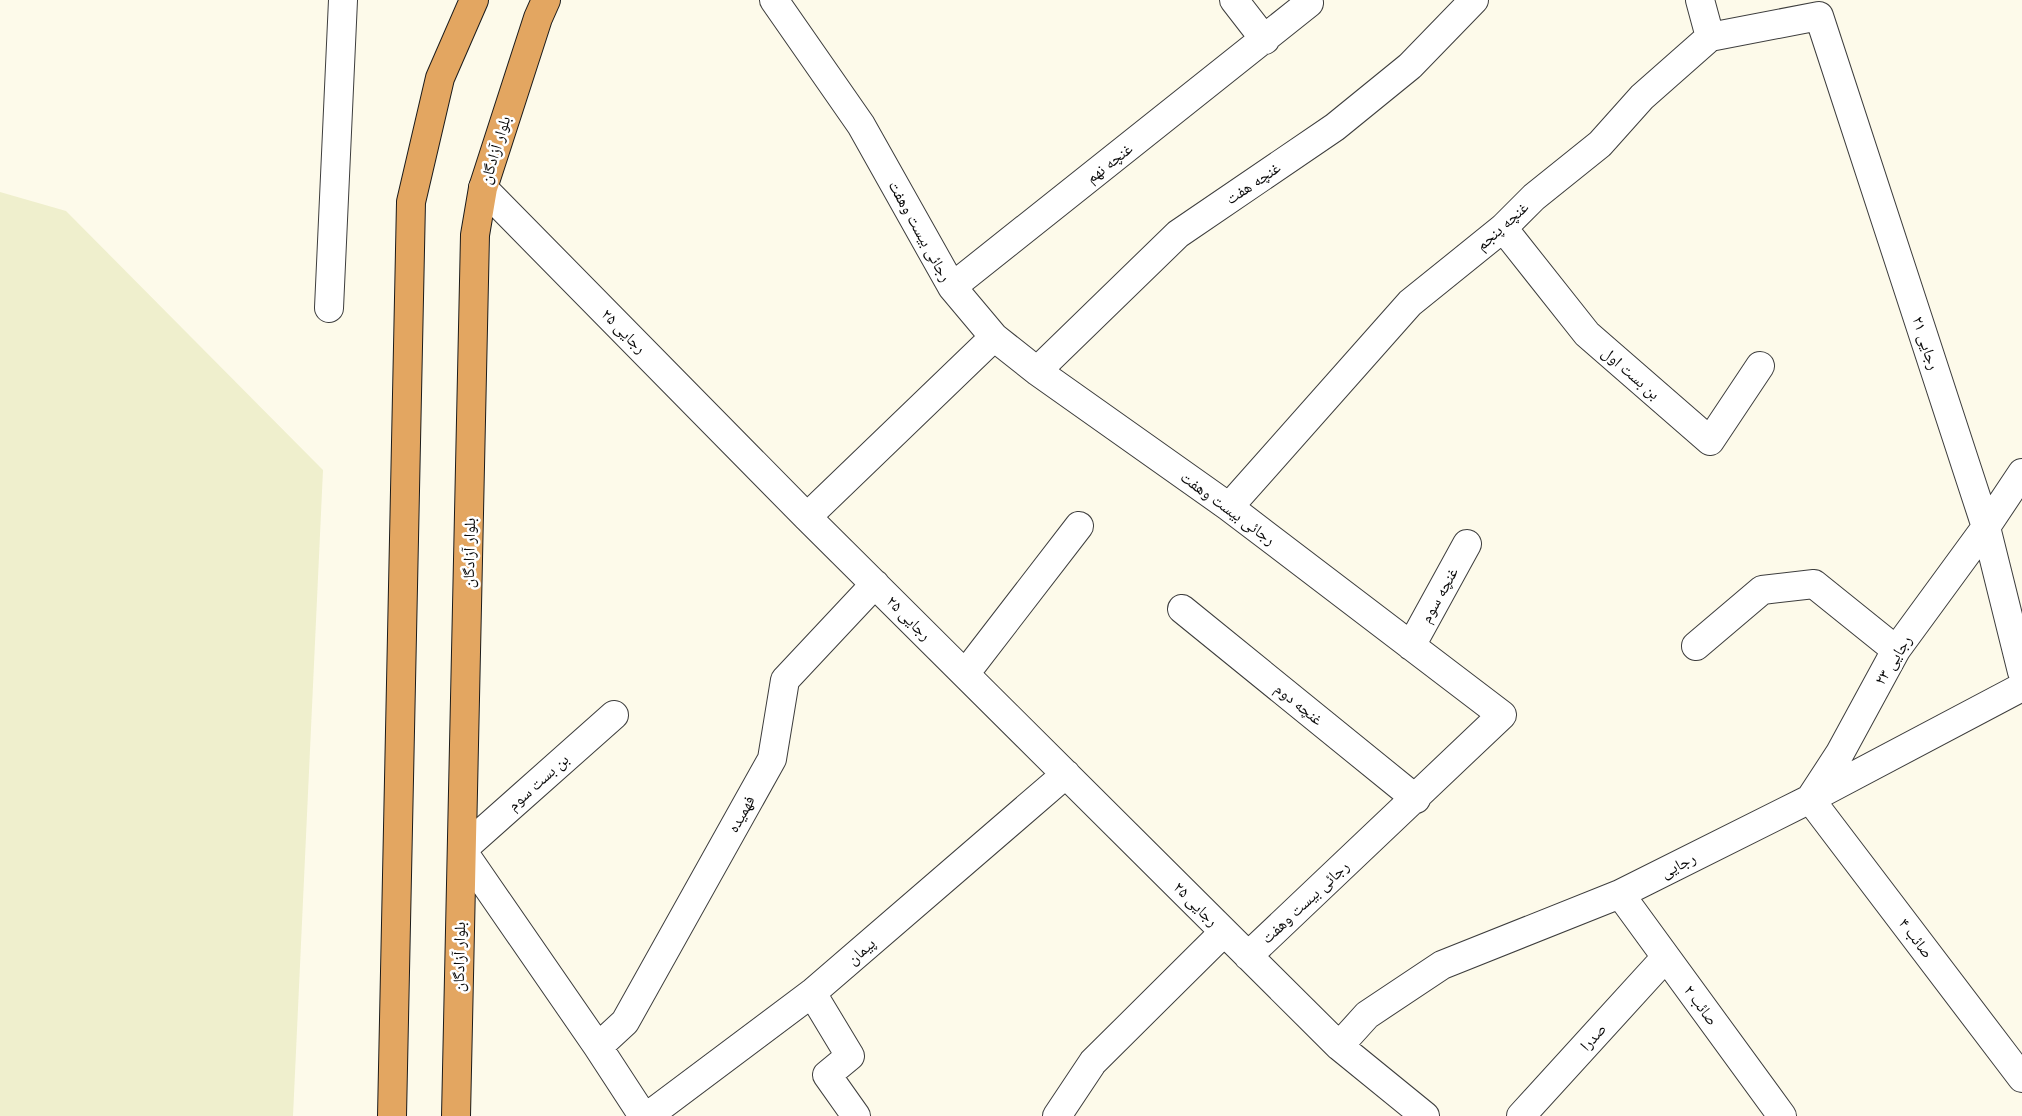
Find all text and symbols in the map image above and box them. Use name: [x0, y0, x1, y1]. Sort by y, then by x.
street label: بلوار آزادگان: [476, 114, 515, 187]
street label: غنچه نهم: [1082, 139, 1137, 188]
street label: غنچه هفت: [1222, 158, 1284, 208]
street label: رجائی بیست وهفت: [884, 177, 956, 285]
street label: غنچه پنجم: [1472, 198, 1533, 255]
street label: رجایی ۲۵: [597, 305, 650, 358]
street label: رجایی ۲۱: [1907, 314, 1944, 373]
street label: بن بست اول: [1597, 343, 1664, 404]
street label: رجائی بیست وهفت: [1176, 467, 1279, 550]
street label: بلوار آزادگان: [459, 518, 480, 588]
street label: غنچه سوم: [1416, 564, 1463, 627]
street label: رجایی ۲۵: [882, 592, 935, 645]
street label: رجایی ۲۳: [1870, 632, 1917, 689]
street label: غنچه دوم: [1270, 679, 1327, 730]
street label: بن بست سوم: [503, 750, 573, 815]
street label: فهمیده: [723, 792, 759, 836]
street label: رجایی: [1657, 848, 1699, 883]
street label: رجائی بیست وهفت: [1257, 857, 1353, 948]
street label: رجایی ۲۵: [1169, 878, 1222, 931]
street label: صائب ۴: [1895, 914, 1937, 962]
street label: بلوار آزادگان: [449, 922, 470, 992]
street label: پیمان: [843, 933, 880, 969]
street label: صائب ۲: [1680, 981, 1722, 1029]
street label: صدرا: [1576, 1019, 1610, 1055]

